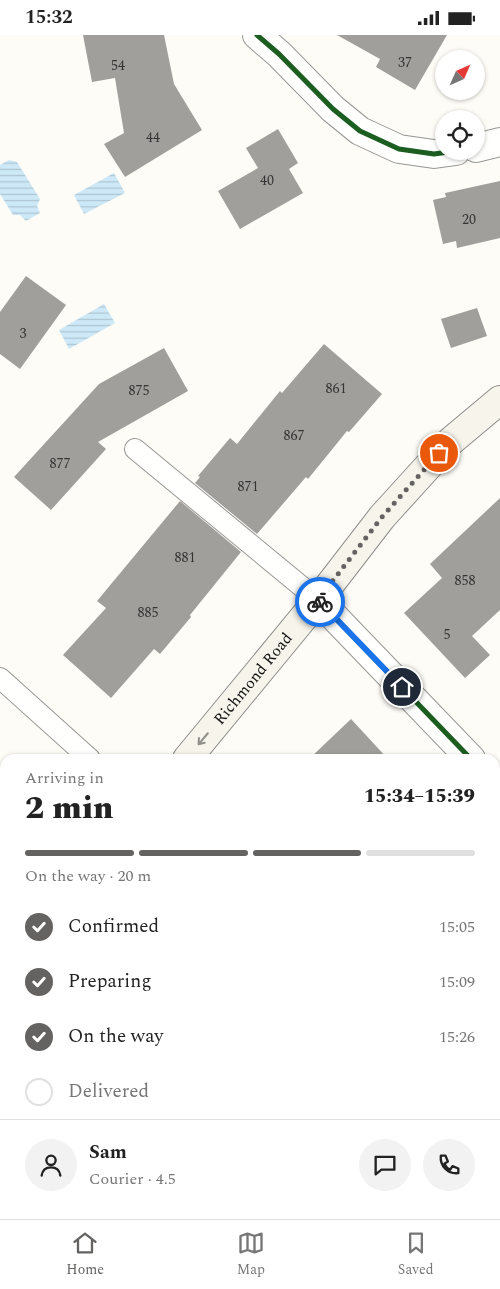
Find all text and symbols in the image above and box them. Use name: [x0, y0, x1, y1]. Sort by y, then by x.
text: 15:32: [25, 3, 73, 32]
north arrow: [435, 50, 485, 100]
map controls: [435, 50, 485, 160]
house number: 37: [398, 52, 412, 73]
house number: 54: [111, 55, 125, 76]
button: locate: [435, 110, 485, 160]
house number: 44: [146, 127, 160, 148]
house number: 40: [260, 170, 274, 191]
house number: 20: [462, 209, 476, 230]
house number: 3: [20, 323, 27, 344]
house number: 861: [326, 378, 347, 399]
house number: 875: [129, 380, 150, 401]
house number: 867: [284, 425, 305, 446]
pin: [418, 432, 460, 474]
icon: bag: [425, 439, 453, 467]
house number: 877: [50, 453, 71, 474]
house number: 871: [238, 476, 259, 497]
house number: 881: [175, 547, 196, 568]
house number: 858: [455, 570, 476, 591]
courier: [295, 577, 345, 627]
icon: bike: [306, 588, 334, 616]
house number: 885: [138, 602, 159, 623]
house number: 5: [444, 624, 451, 645]
street label: Richmond Road: [208, 627, 298, 730]
pin: [381, 666, 423, 708]
icon: home: [388, 673, 416, 701]
one-way arrow: [198, 732, 209, 745]
text: Arriving in: [25, 766, 104, 790]
text: 15:34–15:39: [364, 782, 475, 811]
text: 2 min: [25, 784, 113, 833]
text: On the way · 20 m: [25, 864, 151, 888]
text: Confirmed: [68, 912, 159, 941]
icon: check: [25, 913, 53, 941]
text: 15:05: [439, 915, 475, 939]
text: Preparing: [68, 967, 152, 996]
icon: check: [25, 968, 53, 996]
text: 15:09: [439, 970, 475, 994]
text: On the way: [68, 1022, 164, 1051]
icon: check: [25, 1023, 53, 1051]
text: 15:26: [439, 1025, 475, 1049]
text: Delivered: [68, 1077, 149, 1106]
text: Sam: [89, 1138, 127, 1167]
button: person: [25, 1139, 77, 1191]
button: chat: [359, 1139, 411, 1191]
button: phone: [423, 1139, 475, 1191]
text: Courier · 4.5: [89, 1167, 176, 1191]
tab: Home: [66, 1229, 104, 1280]
tab: Map: [237, 1229, 265, 1280]
tab: Saved: [398, 1229, 434, 1280]

